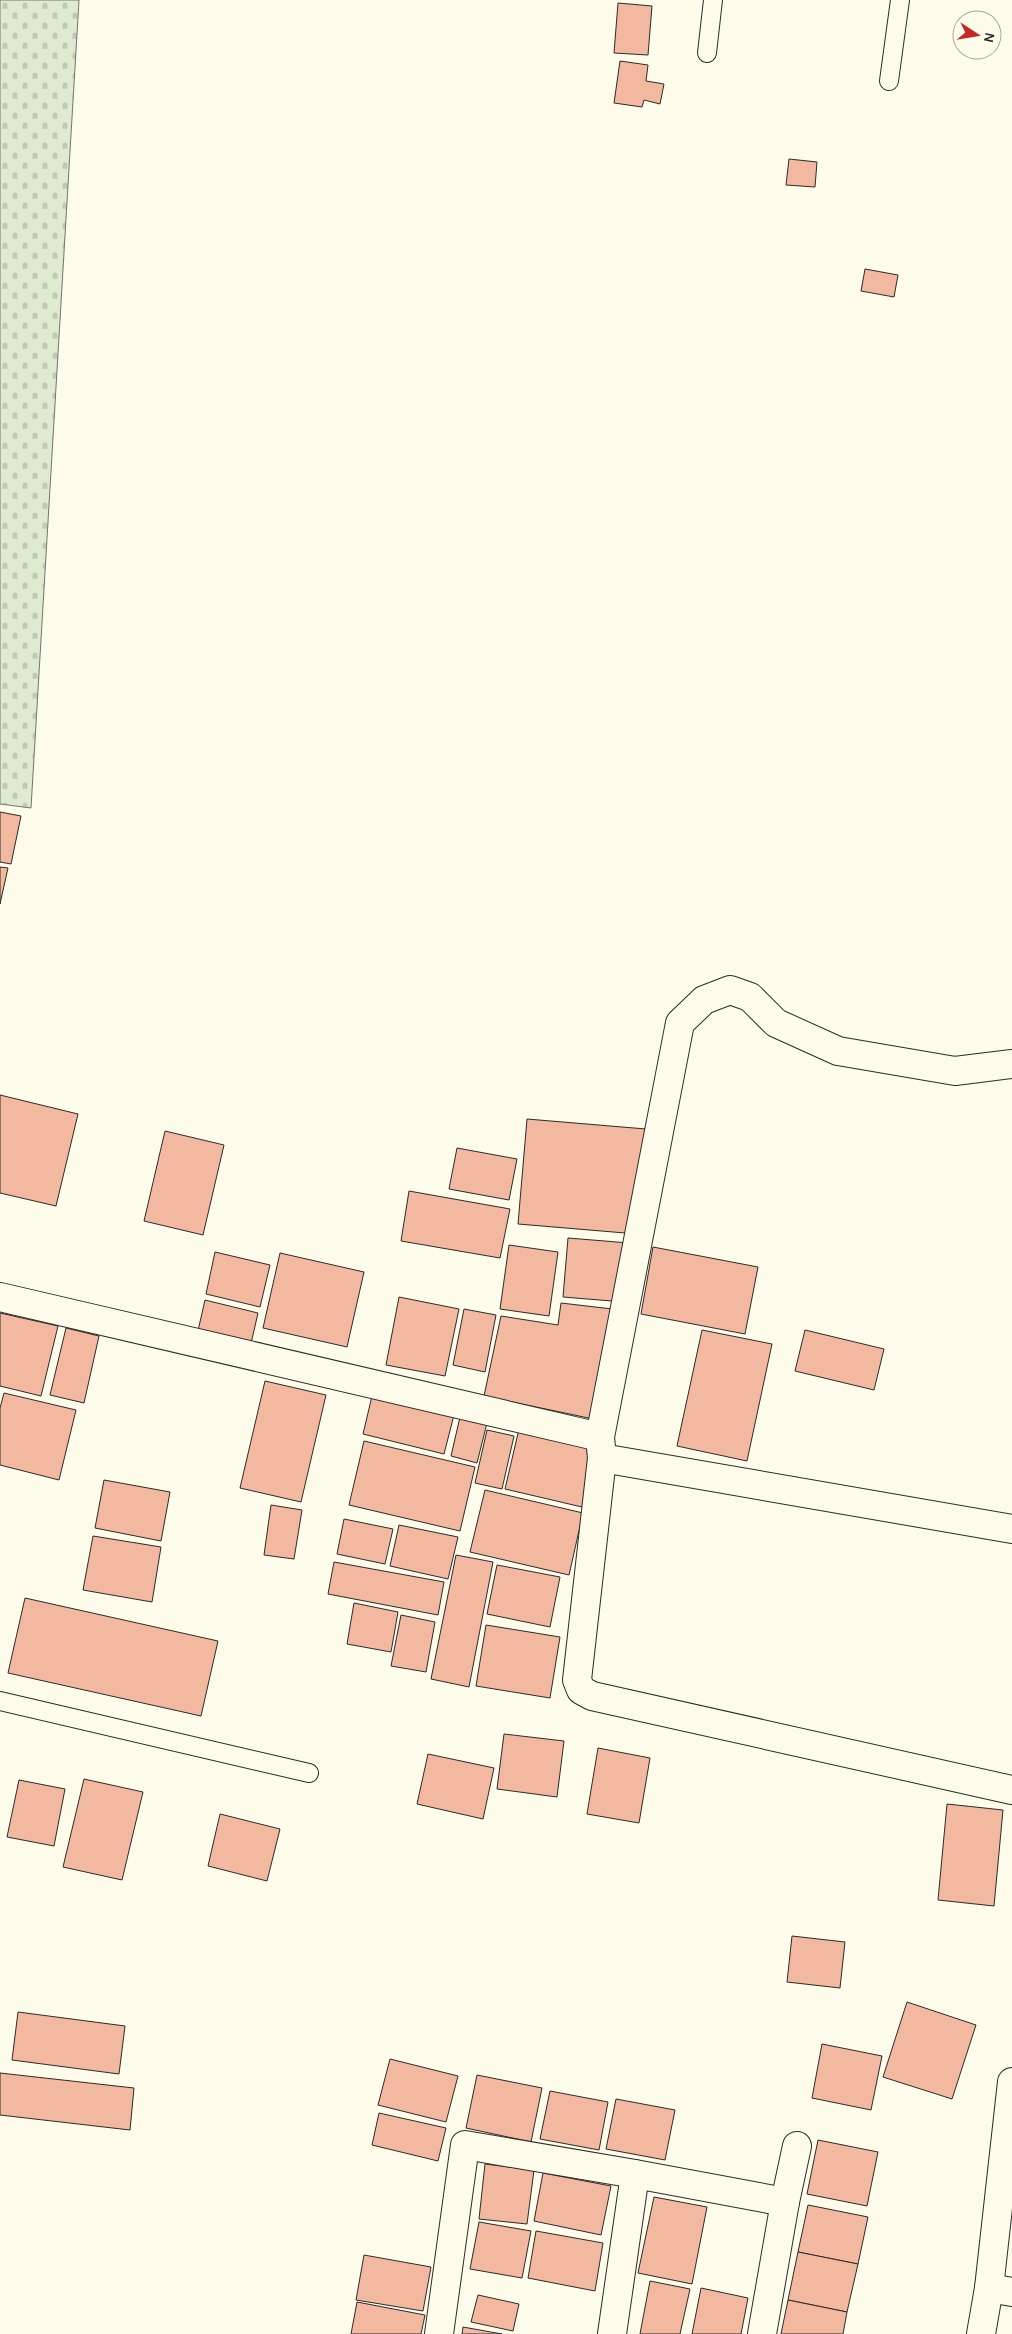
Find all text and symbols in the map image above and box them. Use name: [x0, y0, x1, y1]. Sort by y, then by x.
north arrow: [952, 10, 1002, 60]
text: N: [980, 31, 999, 44]

